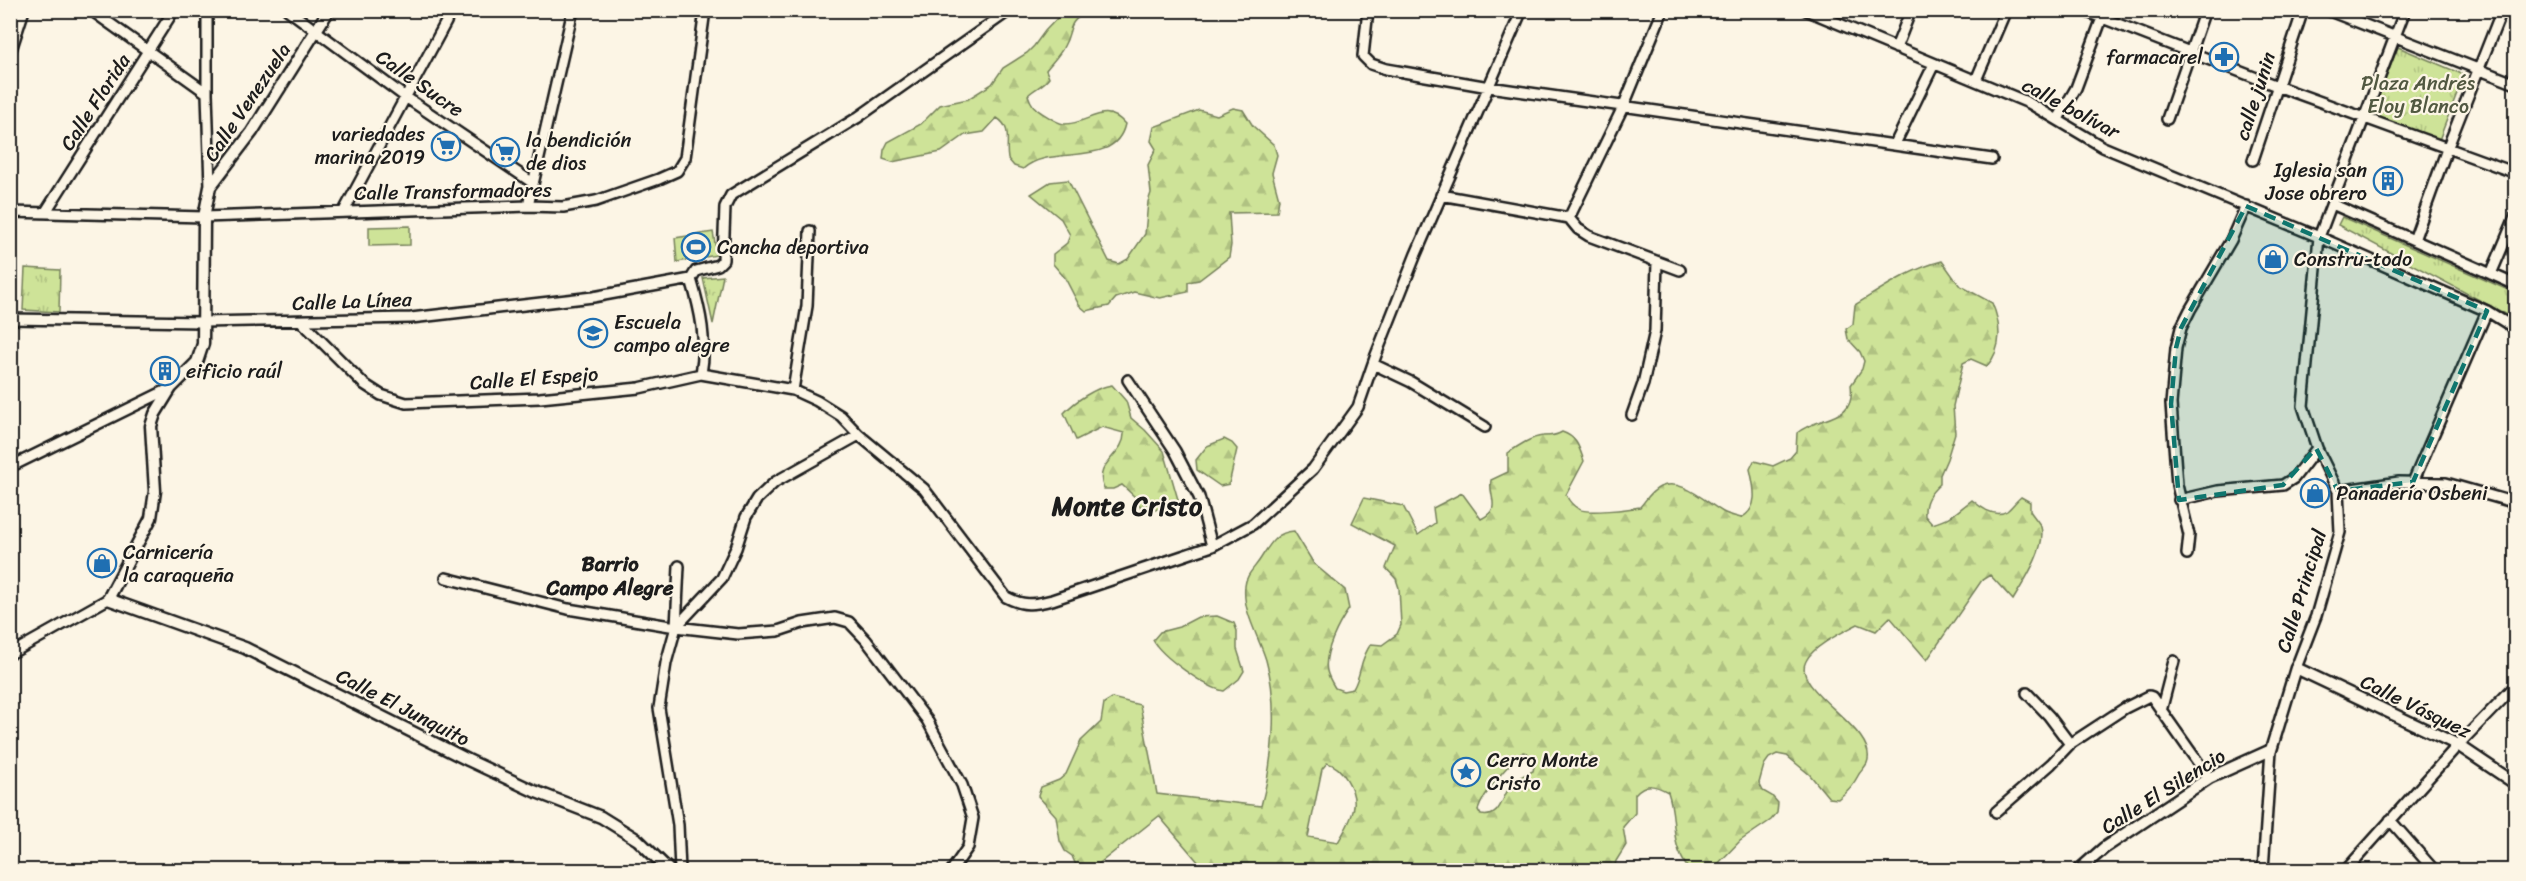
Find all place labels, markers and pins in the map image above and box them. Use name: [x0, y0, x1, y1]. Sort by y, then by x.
place label: farmacarel: [2106, 40, 2203, 75]
pharmacy icon: farmacarel: [2208, 41, 2240, 73]
place label: variedades marina 2019: [315, 117, 426, 175]
place label: la bendición de dios: [526, 123, 631, 181]
supermarket icon: variedades marina 2019: [430, 130, 462, 162]
supermarket icon: la bendición de dios: [489, 136, 521, 168]
place label: Iglesia san Jose obrero: [2264, 153, 2367, 211]
building icon: Iglesia san Jose obrero: [2372, 165, 2404, 197]
place label: Cancha deportiva: [717, 230, 869, 265]
sports icon: Cancha deportiva: [680, 231, 712, 263]
place label: Constru-todo: [2294, 242, 2412, 277]
shop icon: Constru-todo: [2257, 243, 2289, 275]
place label: Escuela campo alegre: [614, 305, 730, 363]
school or university icon: Escuela campo alegre: [577, 317, 609, 349]
place label: eificio raúl: [186, 354, 282, 389]
building icon: eificio raúl: [149, 355, 181, 387]
place label: Panadería Osbeni: [2336, 476, 2488, 511]
shop icon: Panadería Osbeni: [2299, 477, 2331, 509]
place label: Carnicería la caraqueña: [123, 535, 234, 593]
shop icon: Carnicería la caraqueña: [86, 547, 118, 579]
place label: Cerro Monte Cristo: [1487, 743, 1598, 801]
place icon: Cerro Monte Cristo: [1450, 756, 1482, 788]

